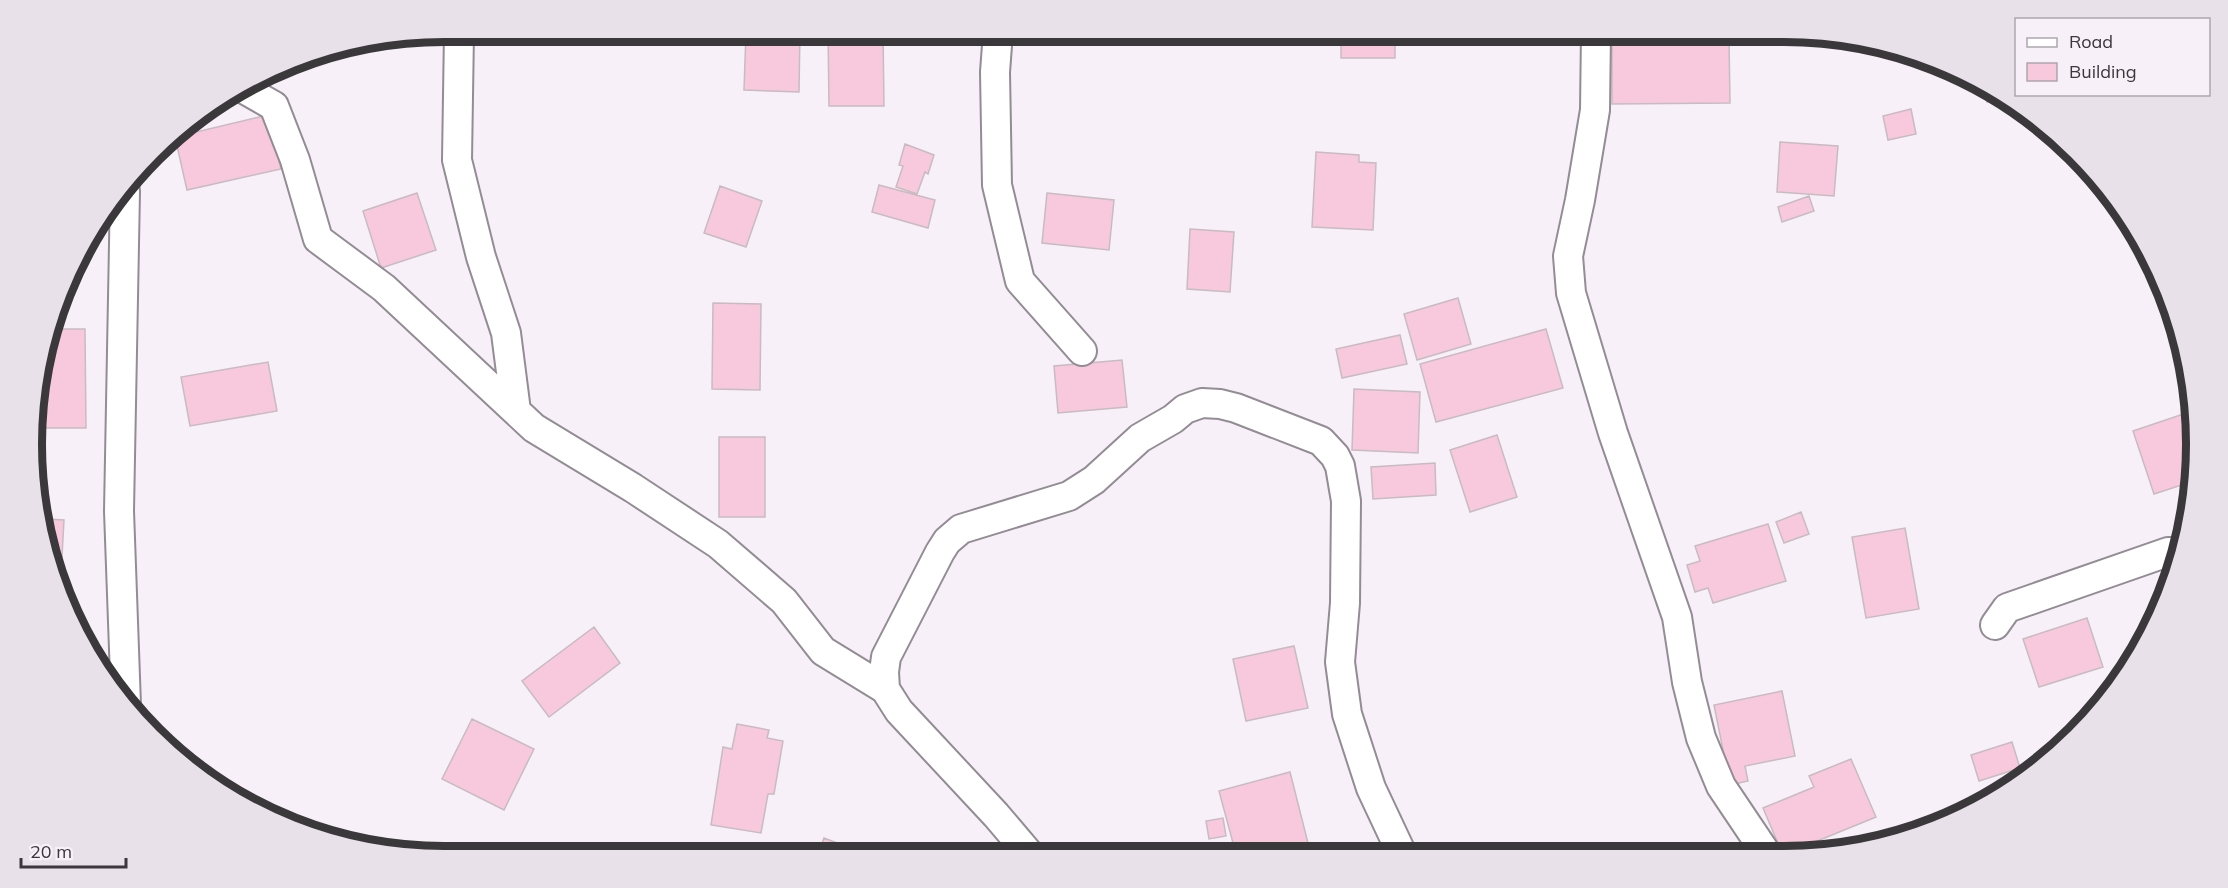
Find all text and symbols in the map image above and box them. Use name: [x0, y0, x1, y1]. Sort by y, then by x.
legend: [2015, 18, 2210, 96]
text: Road: [2069, 30, 2113, 53]
text: Building: [2069, 60, 2137, 83]
scale bar: [21, 831, 126, 869]
text: 20 m: [30, 840, 72, 863]

